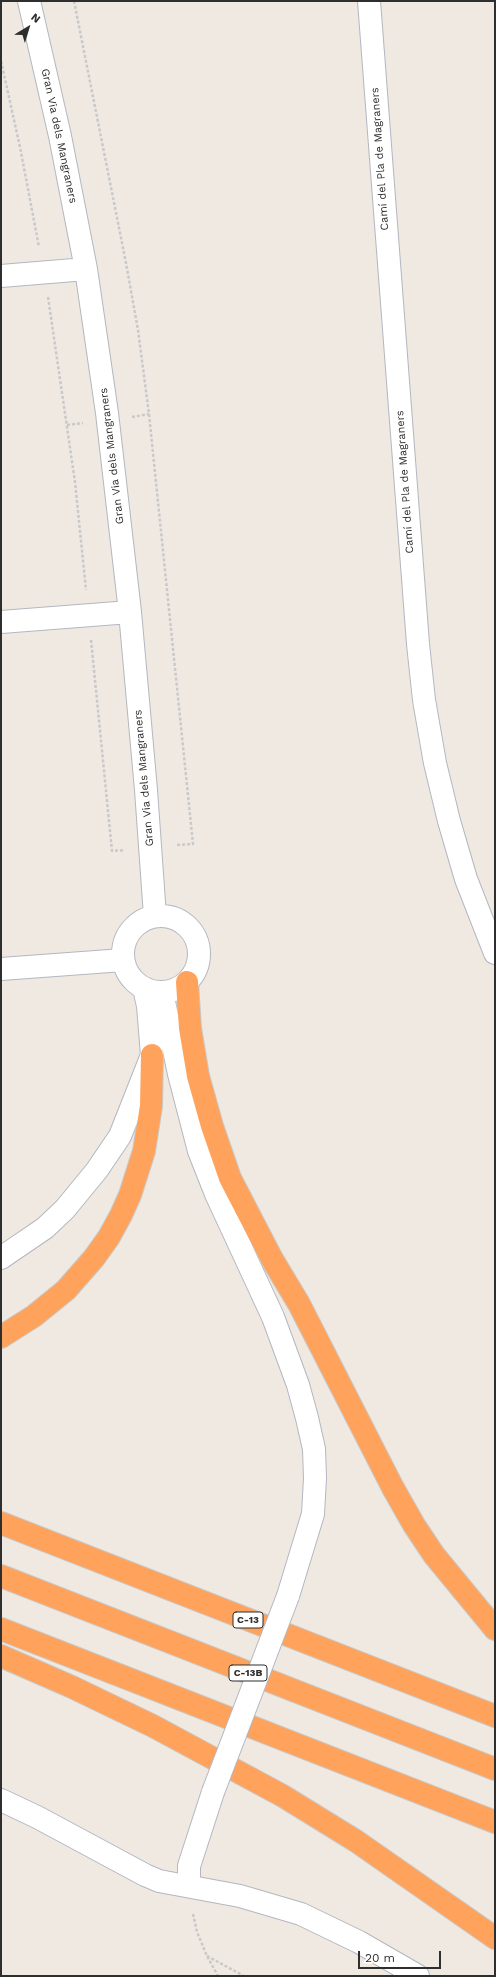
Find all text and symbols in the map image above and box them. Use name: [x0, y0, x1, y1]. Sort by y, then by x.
north arrow: [8, 8, 48, 48]
text: N: [28, 11, 43, 26]
street label: Gran Via dels Mangraners: [38, 67, 80, 205]
street label: Camí del Pla de Magraners: [368, 87, 392, 231]
street label: Gran Via dels Mangraners: [97, 387, 127, 525]
street label: Camí del Pla de Magraners: [393, 410, 417, 554]
street label: Gran Via dels Mangraners: [131, 709, 157, 847]
road number: C-13: [233, 1612, 263, 1628]
road number: C-13B: [229, 1665, 267, 1681]
scale bar: [360, 1943, 443, 1969]
text: 20 m: [365, 1951, 395, 1965]

